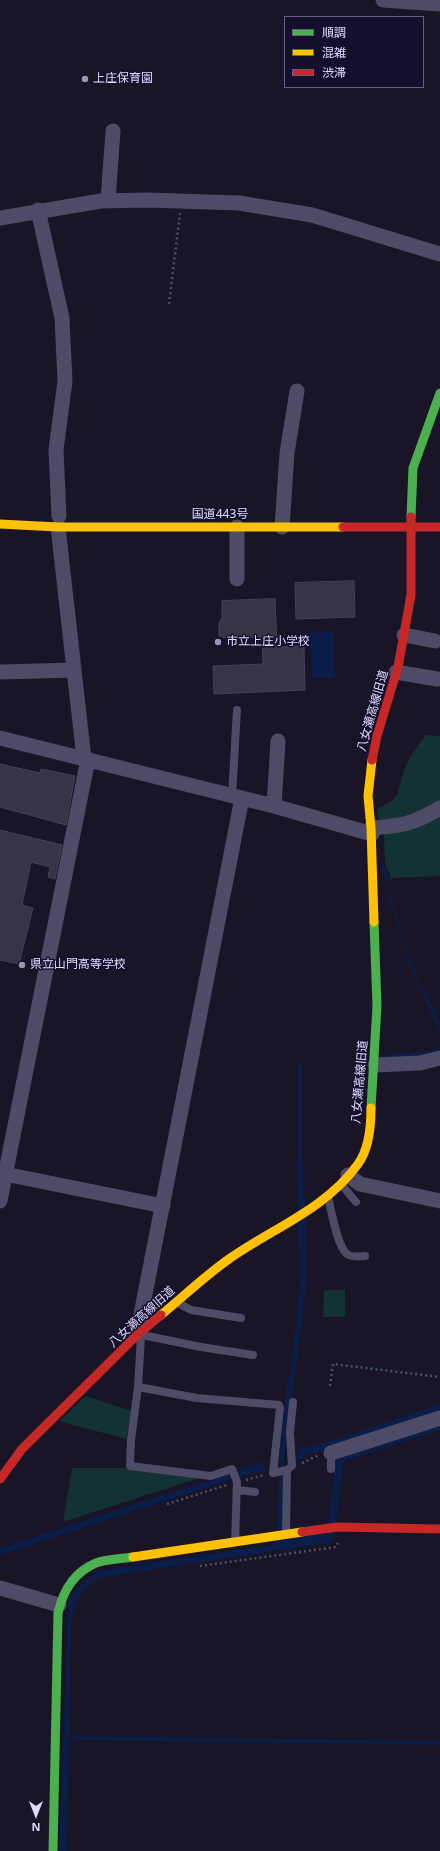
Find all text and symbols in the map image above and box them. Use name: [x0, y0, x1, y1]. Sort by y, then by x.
legend: [284, 16, 424, 88]
text: 順調: [322, 24, 346, 41]
text: 混雑: [322, 44, 346, 61]
text: 渋滞: [322, 64, 346, 81]
place label: 上庄保育園: [93, 72, 153, 86]
marker: 上庄保育園: [80, 74, 90, 84]
street label: 国道443号: [192, 508, 248, 522]
place label: 市立上庄小学校: [226, 635, 310, 649]
marker: 市立上庄小学校: [213, 637, 223, 647]
street label: 八女瀬高線旧道: [355, 669, 391, 753]
place label: 県立山門高等学校: [30, 958, 126, 972]
marker: 県立山門高等学校: [17, 960, 27, 970]
street label: 八女瀬高線旧道: [349, 1040, 371, 1124]
street label: 八女瀬高線旧道: [106, 1284, 178, 1350]
north arrow: [16, 1795, 56, 1835]
text: N: [32, 1820, 40, 1835]

